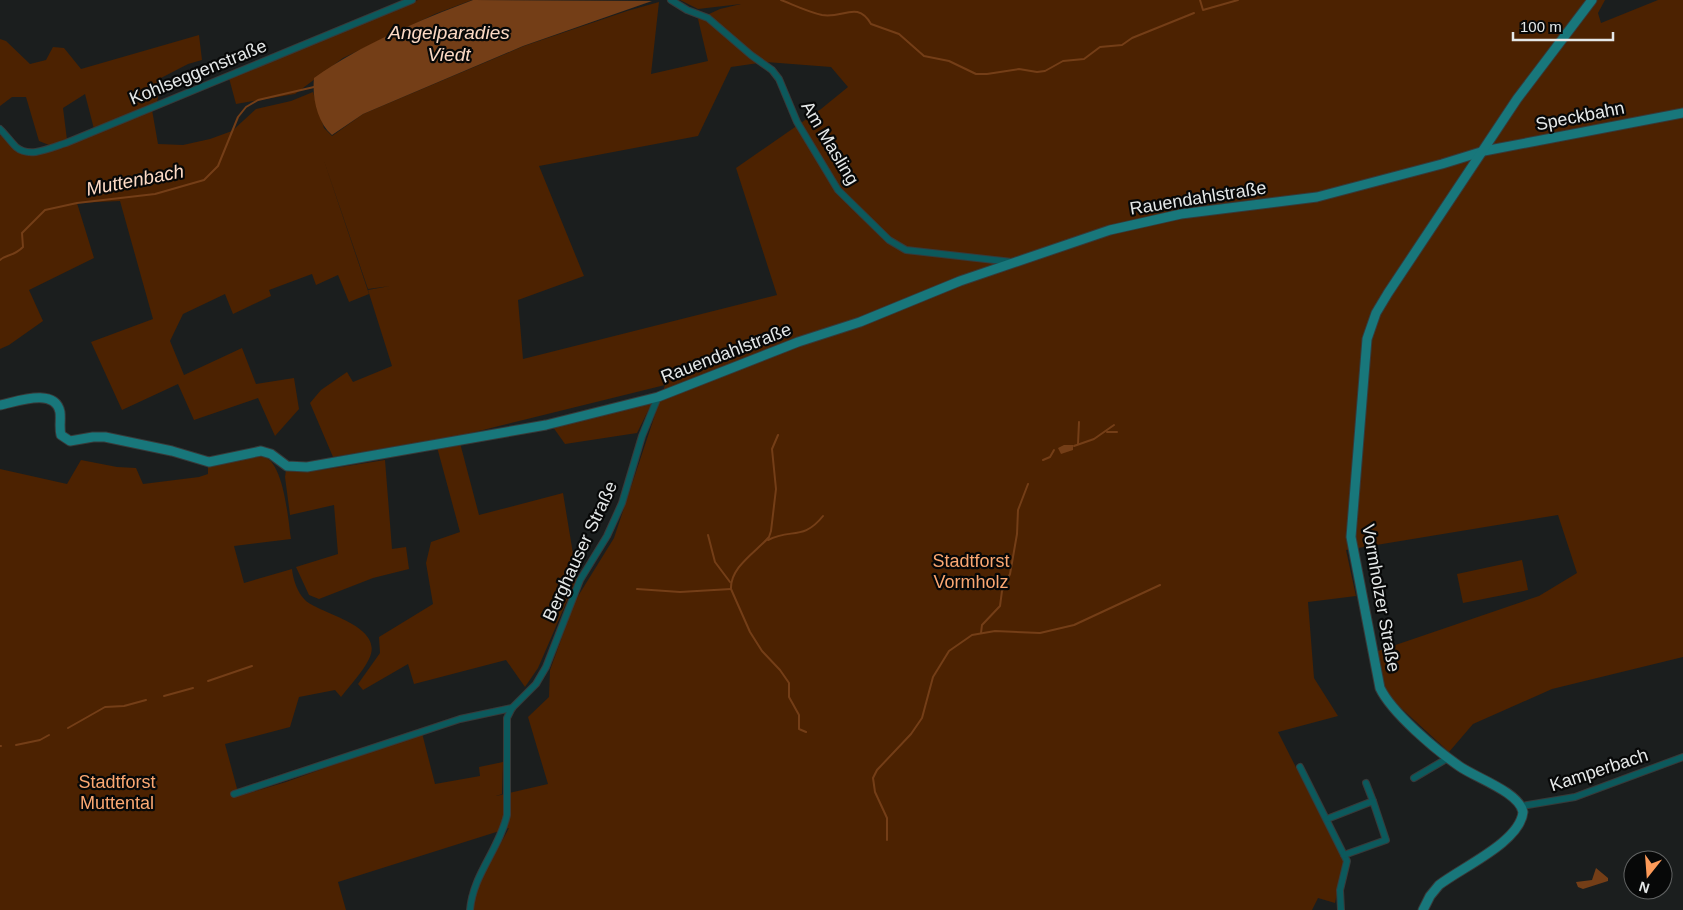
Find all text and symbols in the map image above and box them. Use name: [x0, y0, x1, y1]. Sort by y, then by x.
scale bar: [1513, 10, 1613, 42]
text: 100 m: [1520, 18, 1562, 35]
water label: Angelparadies Viedt: [387, 22, 510, 65]
street label: Kohlseggenstraße: [127, 35, 269, 109]
street label: Am Masling: [797, 98, 863, 188]
street label: Speckbahn: [1534, 98, 1626, 134]
water label: Muttenbach: [84, 160, 186, 200]
street label: Rauendahlstraße: [1128, 177, 1268, 219]
street label: Rauendahlstraße: [658, 319, 794, 387]
street label: Berghauser Straße: [539, 478, 621, 624]
street label: Vormholzer Straße: [1358, 522, 1404, 674]
park label: Stadtforst Vormholz: [932, 551, 1010, 592]
street label: Kamperbach: [1547, 745, 1651, 795]
park label: Stadtforst Muttental: [78, 772, 156, 813]
north arrow: [1623, 850, 1673, 900]
text: N: [1637, 878, 1651, 897]

